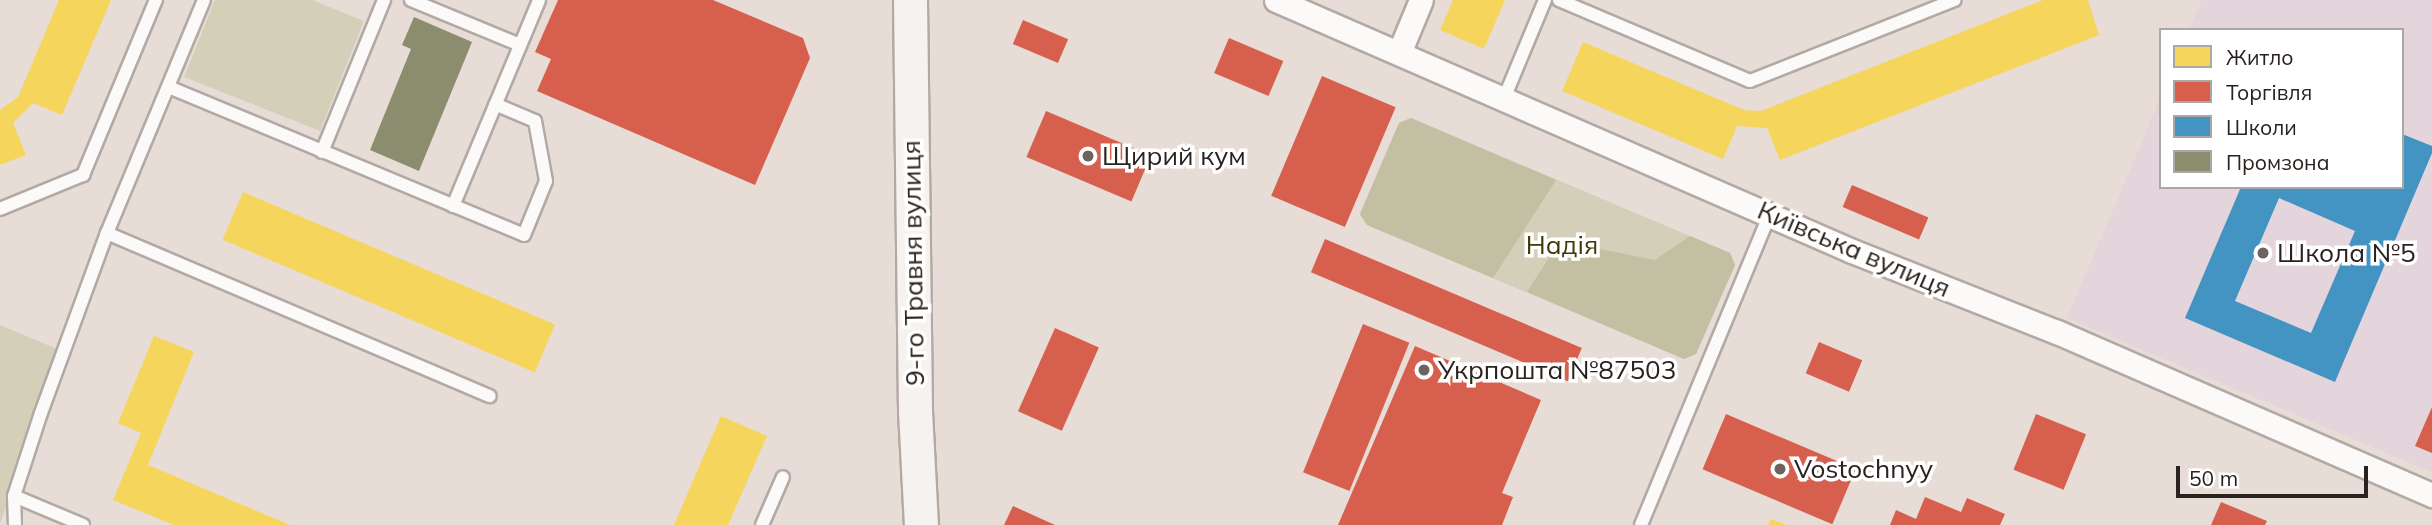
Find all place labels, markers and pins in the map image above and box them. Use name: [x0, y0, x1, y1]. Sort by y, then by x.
place label: Щирий кум: [1102, 140, 1246, 172]
marker: Щирий кум: [1080, 148, 1096, 164]
place label: Школа №5: [2277, 237, 2416, 269]
marker: Школа №5: [2255, 245, 2271, 261]
place label: Укрпошта №87503: [1438, 354, 1676, 386]
marker: Укрпошта №87503: [1416, 362, 1432, 378]
place label: Vostochnyy: [1794, 453, 1933, 485]
marker: Vostochnyy: [1772, 461, 1788, 477]

